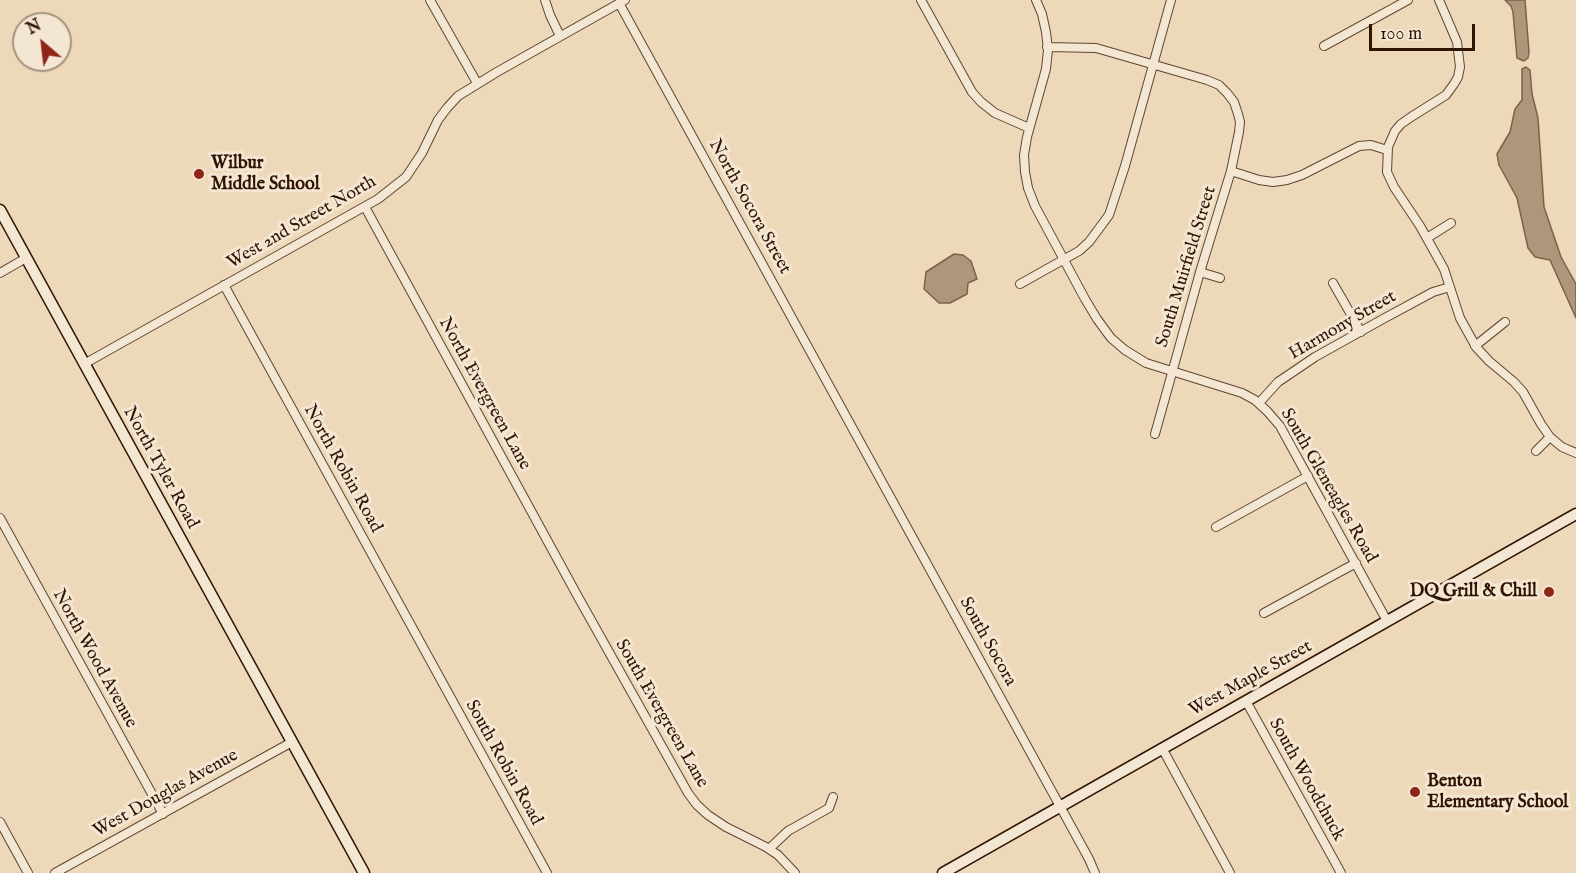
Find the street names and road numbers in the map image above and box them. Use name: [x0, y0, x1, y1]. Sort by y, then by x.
street label: North Socora Street: [703, 136, 795, 278]
street label: West 2nd Street North: [224, 172, 380, 274]
street label: South Muirfield Street: [1152, 184, 1222, 350]
street label: Harmony Street: [1286, 287, 1400, 365]
street label: North Evergreen Lane: [433, 314, 535, 474]
street label: North Robin Road: [298, 401, 386, 537]
street label: North Tyler Road: [118, 403, 202, 533]
street label: South Gleneagles Road: [1275, 405, 1381, 567]
street label: North Wood Avenue: [47, 586, 141, 732]
street label: South Socora: [954, 594, 1020, 690]
street label: South Evergreen Lane: [610, 636, 712, 792]
street label: West Maple Street: [1186, 636, 1316, 722]
street label: South Robin Road: [460, 697, 546, 829]
street label: South Woodchuck: [1263, 715, 1349, 845]
street label: West Douglas Avenue: [90, 745, 242, 843]

